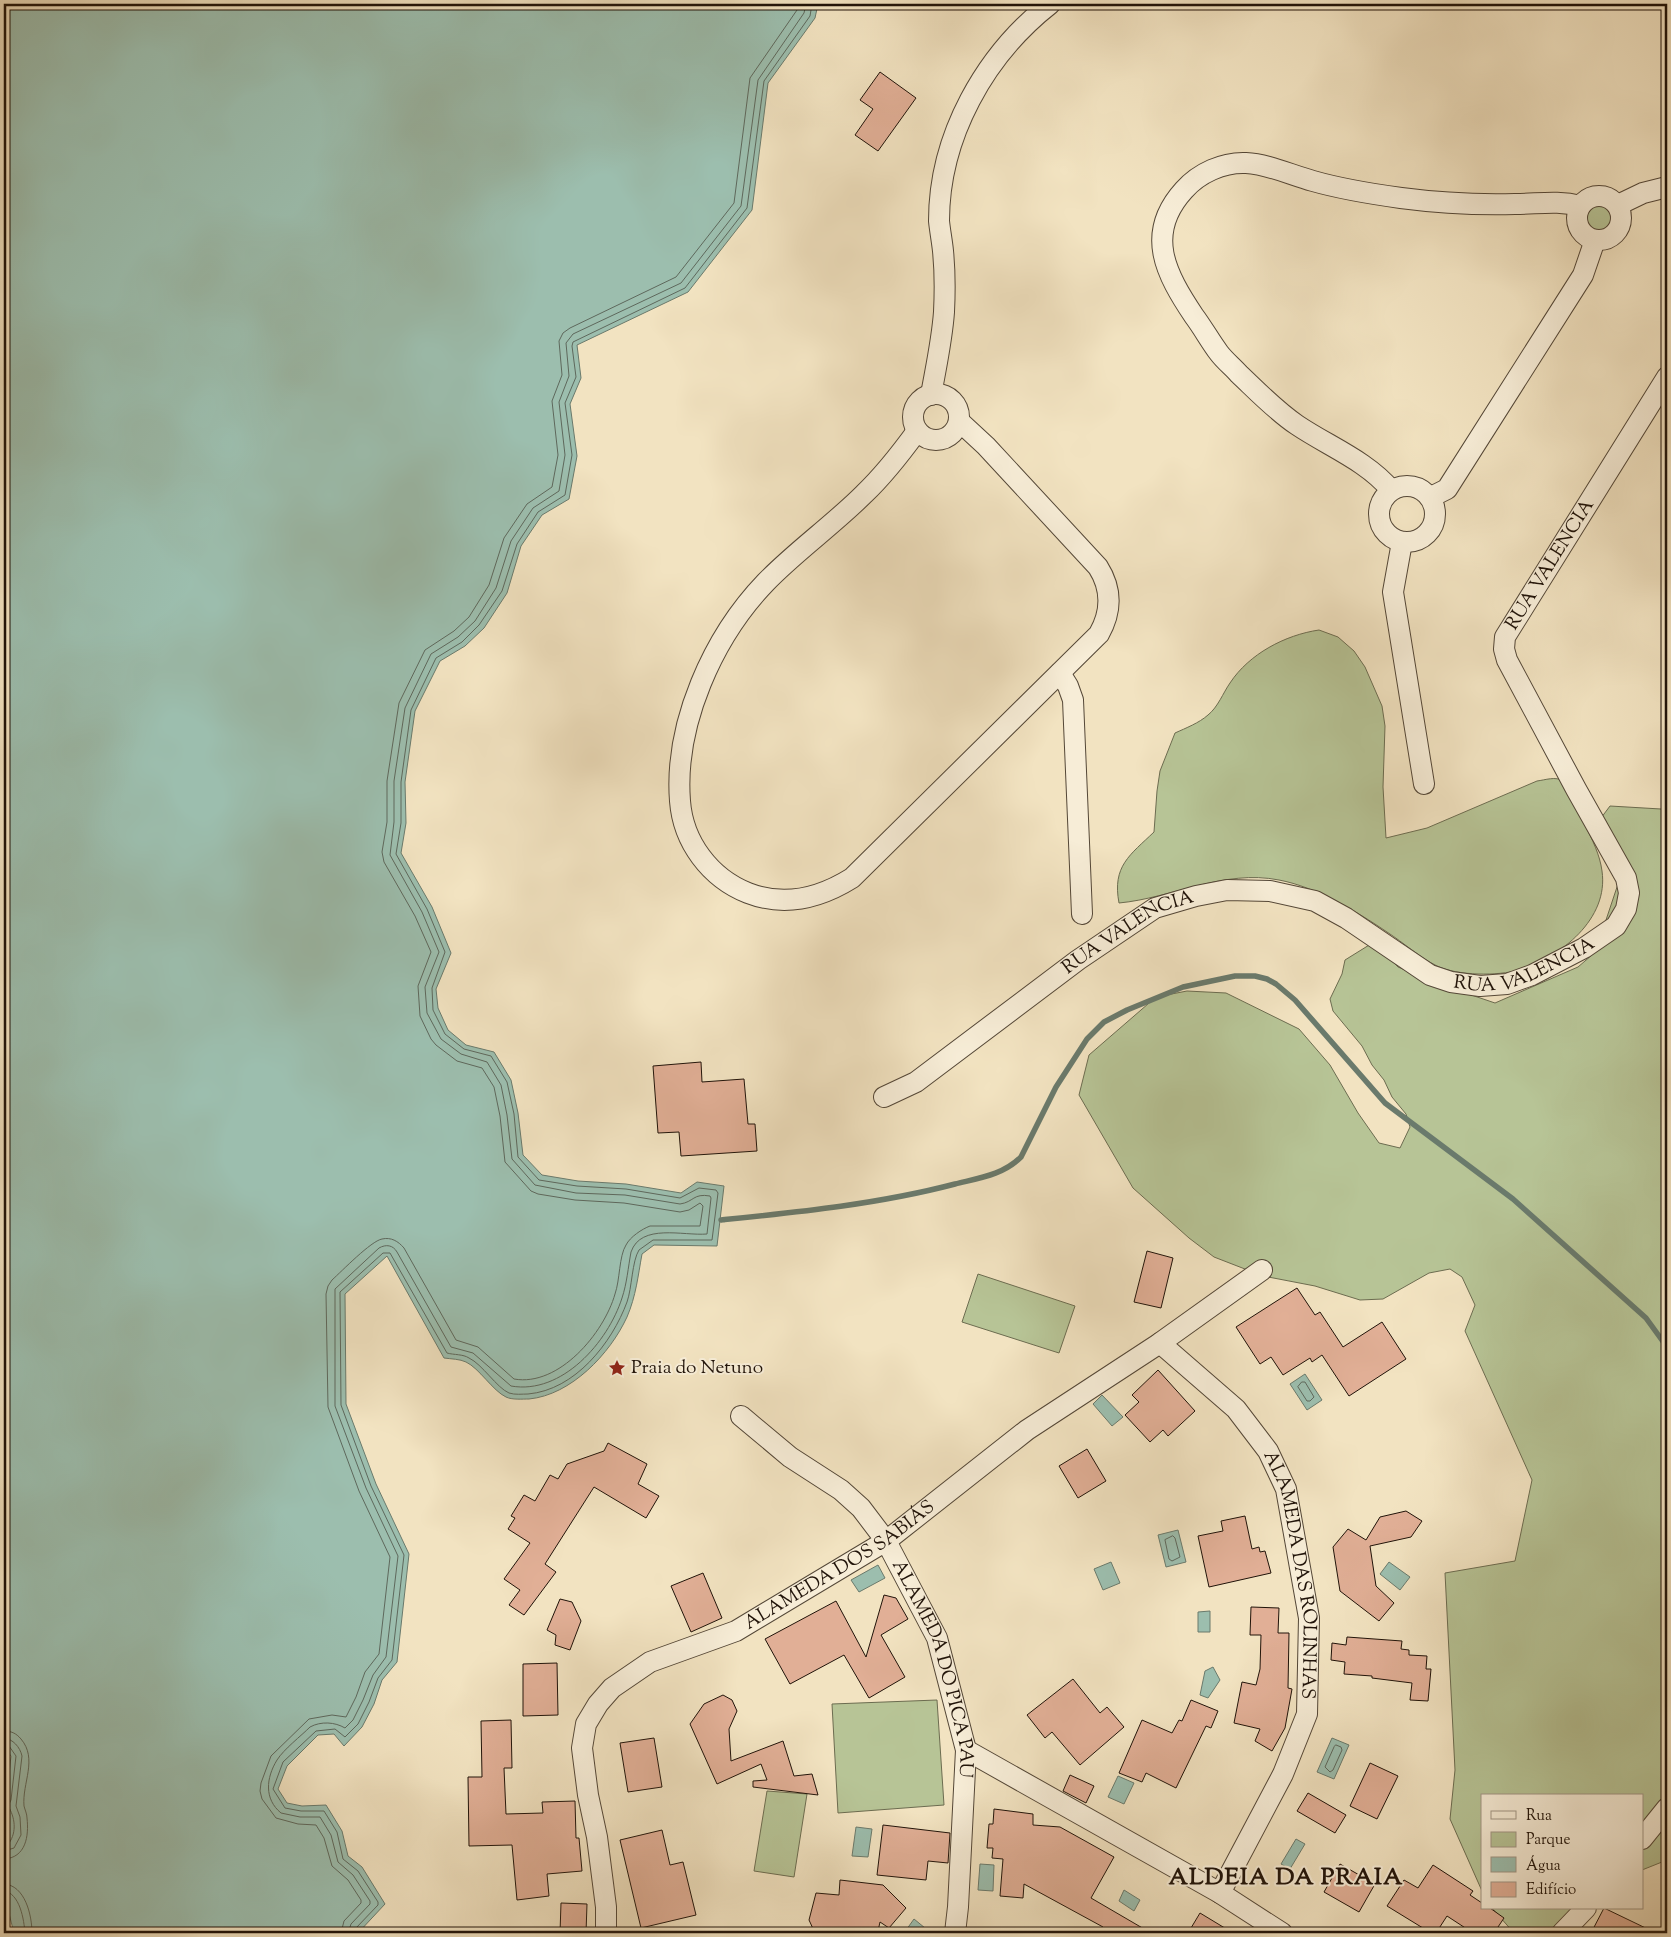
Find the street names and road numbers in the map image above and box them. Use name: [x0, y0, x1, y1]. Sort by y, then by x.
street label: RUA VALENCIA: [1499, 494, 1601, 635]
street label: RUA VALENCIA: [1056, 884, 1197, 981]
street label: RUA VALENCIA: [1452, 930, 1601, 1000]
street label: ALAMEDA DAS ROLINHAS: [1256, 1446, 1323, 1699]
street label: ALAMEDA DOS SABIÁS: [739, 1494, 941, 1637]
street label: ALAMEDA DO PICA PAU: [885, 1555, 980, 1779]

